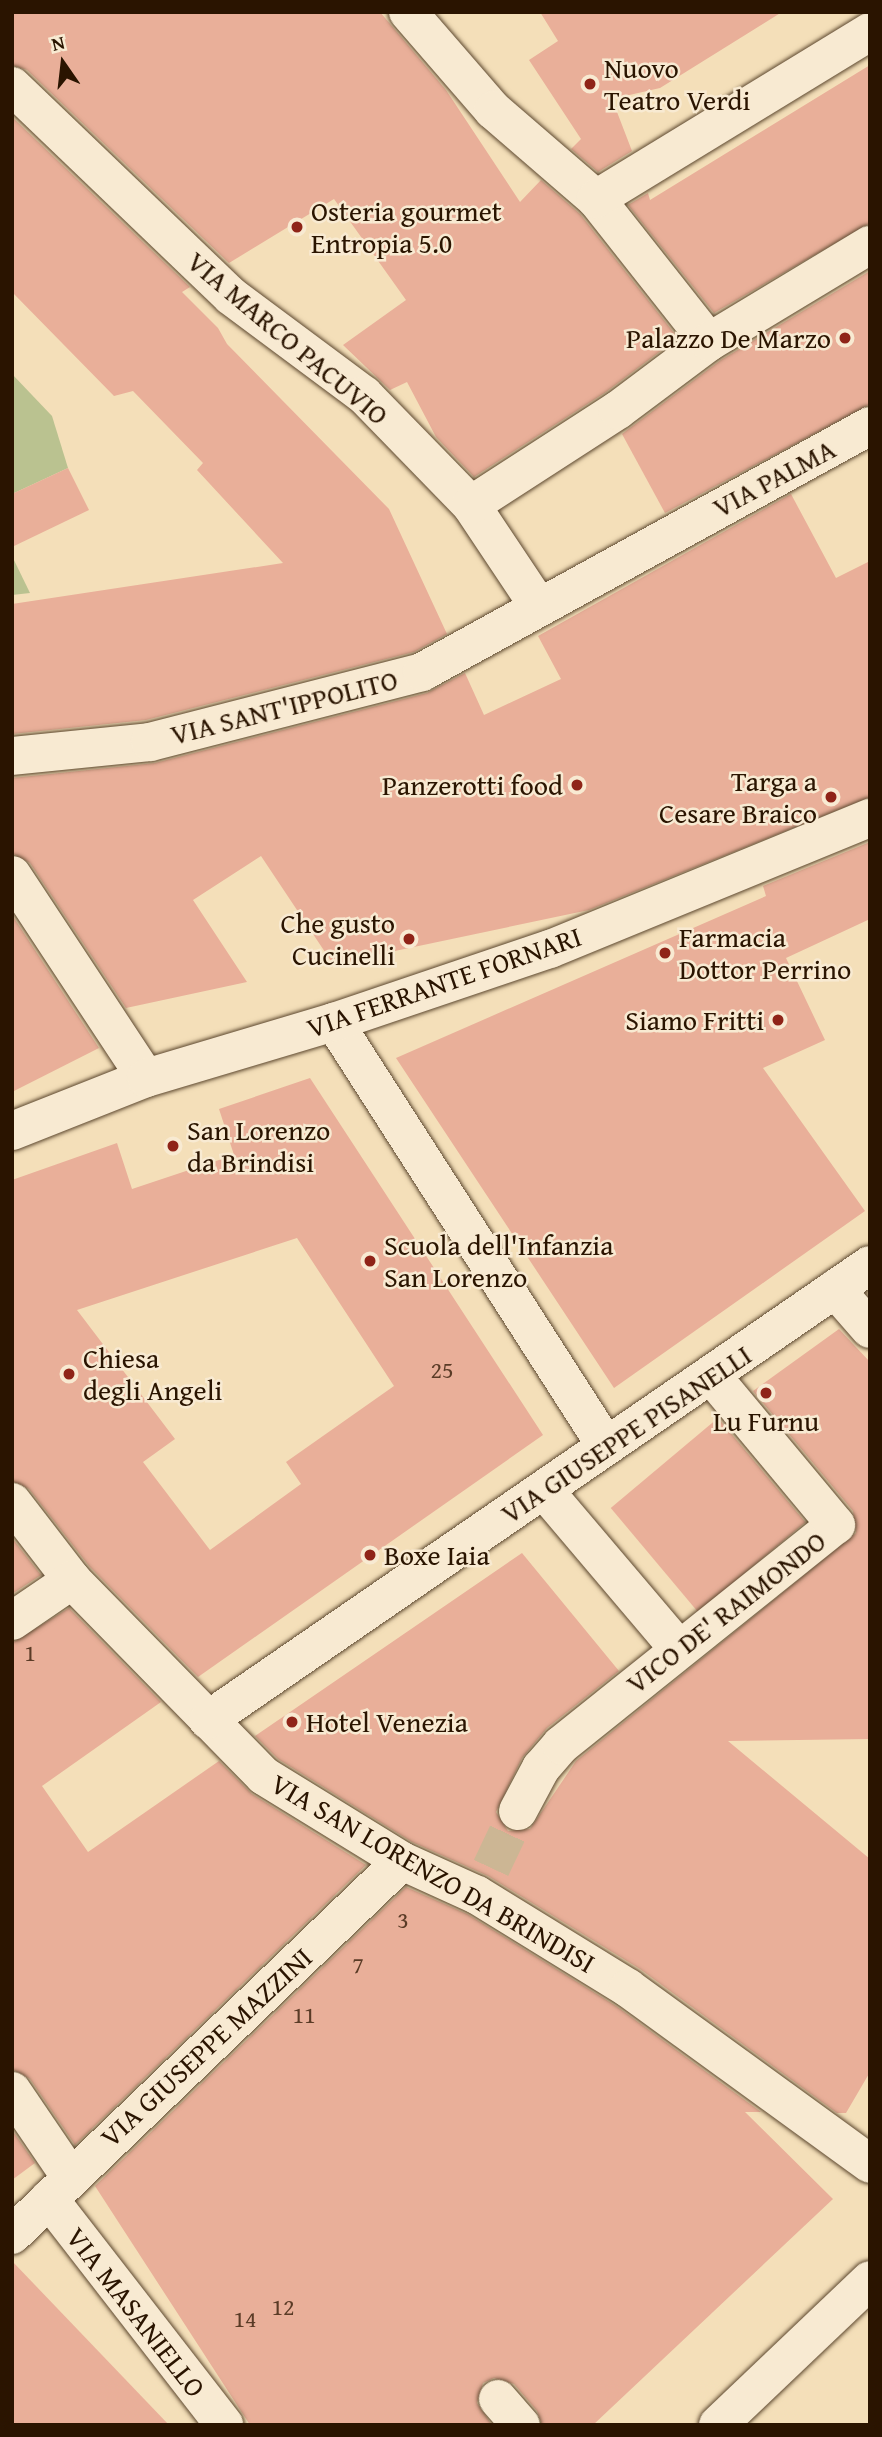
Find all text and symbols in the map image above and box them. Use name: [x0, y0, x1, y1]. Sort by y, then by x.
north arrow: [28, 28, 98, 98]
text: N: [48, 28, 67, 58]
place label: Nuovo Teatro Verdi: [604, 51, 750, 117]
marker: Nuovo Teatro Verdi: [582, 76, 598, 92]
place label: Osteria gourmet Entropia 5.0: [311, 194, 502, 260]
marker: Osteria gourmet Entropia 5.0: [289, 219, 305, 235]
street label: VIA MARCO PACUVIO: [181, 244, 395, 432]
place label: Palazzo De Marzo: [626, 321, 831, 355]
marker: Palazzo De Marzo: [837, 330, 853, 346]
street label: VIA PALMA: [707, 432, 841, 524]
street label: VIA SANT'IPPOLITO: [167, 663, 401, 751]
place label: Targa a Cesare Braico: [659, 764, 817, 830]
place label: Panzerotti food: [382, 768, 563, 802]
marker: Panzerotti food: [569, 777, 585, 793]
marker: Targa a Cesare Braico: [823, 789, 839, 805]
place label: Che gusto Cucinelli: [280, 906, 395, 972]
street label: VIA FERRANTE FORNARI: [302, 919, 586, 1045]
place label: Farmacia Dottor Perrino: [679, 920, 851, 986]
marker: Che gusto Cucinelli: [401, 931, 417, 947]
marker: Farmacia Dottor Perrino: [657, 945, 673, 961]
place label: Siamo Fritti: [625, 1003, 764, 1037]
marker: Siamo Fritti: [770, 1012, 786, 1028]
place label: San Lorenzo da Brindisi: [187, 1113, 330, 1179]
marker: San Lorenzo da Brindisi: [165, 1138, 181, 1154]
place label: Scuola dell'Infanzia San Lorenzo: [384, 1228, 613, 1294]
marker: Scuola dell'Infanzia San Lorenzo: [362, 1253, 378, 1269]
street label: VIA GIUSEPPE PISANELLI: [494, 1338, 758, 1530]
place label: Chiesa degli Angeli: [83, 1341, 222, 1407]
house number: 25: [430, 1356, 454, 1384]
marker: Chiesa degli Angeli: [61, 1366, 77, 1382]
marker: Lu Furnu: [758, 1385, 774, 1401]
place label: Lu Furnu: [713, 1404, 819, 1438]
street label: VICO DE' RAIMONDO: [620, 1524, 832, 1700]
place label: Boxe Iaia: [384, 1538, 490, 1572]
marker: Boxe Iaia: [362, 1547, 378, 1563]
house number: 1: [24, 1639, 36, 1667]
place label: Hotel Venezia: [306, 1705, 468, 1739]
marker: Hotel Venezia: [284, 1714, 300, 1730]
street label: VIA SAN LORENZO DA BRINDISI: [265, 1766, 601, 1980]
house number: 3: [397, 1906, 409, 1934]
street label: VIA GIUSEPPE MAZZINI: [93, 1940, 319, 2154]
house number: 7: [352, 1951, 364, 1979]
house number: 11: [292, 2001, 316, 2029]
street label: VIA MASANIELLO: [59, 2220, 213, 2404]
house number: 12: [271, 2293, 295, 2321]
house number: 14: [233, 2305, 257, 2333]

